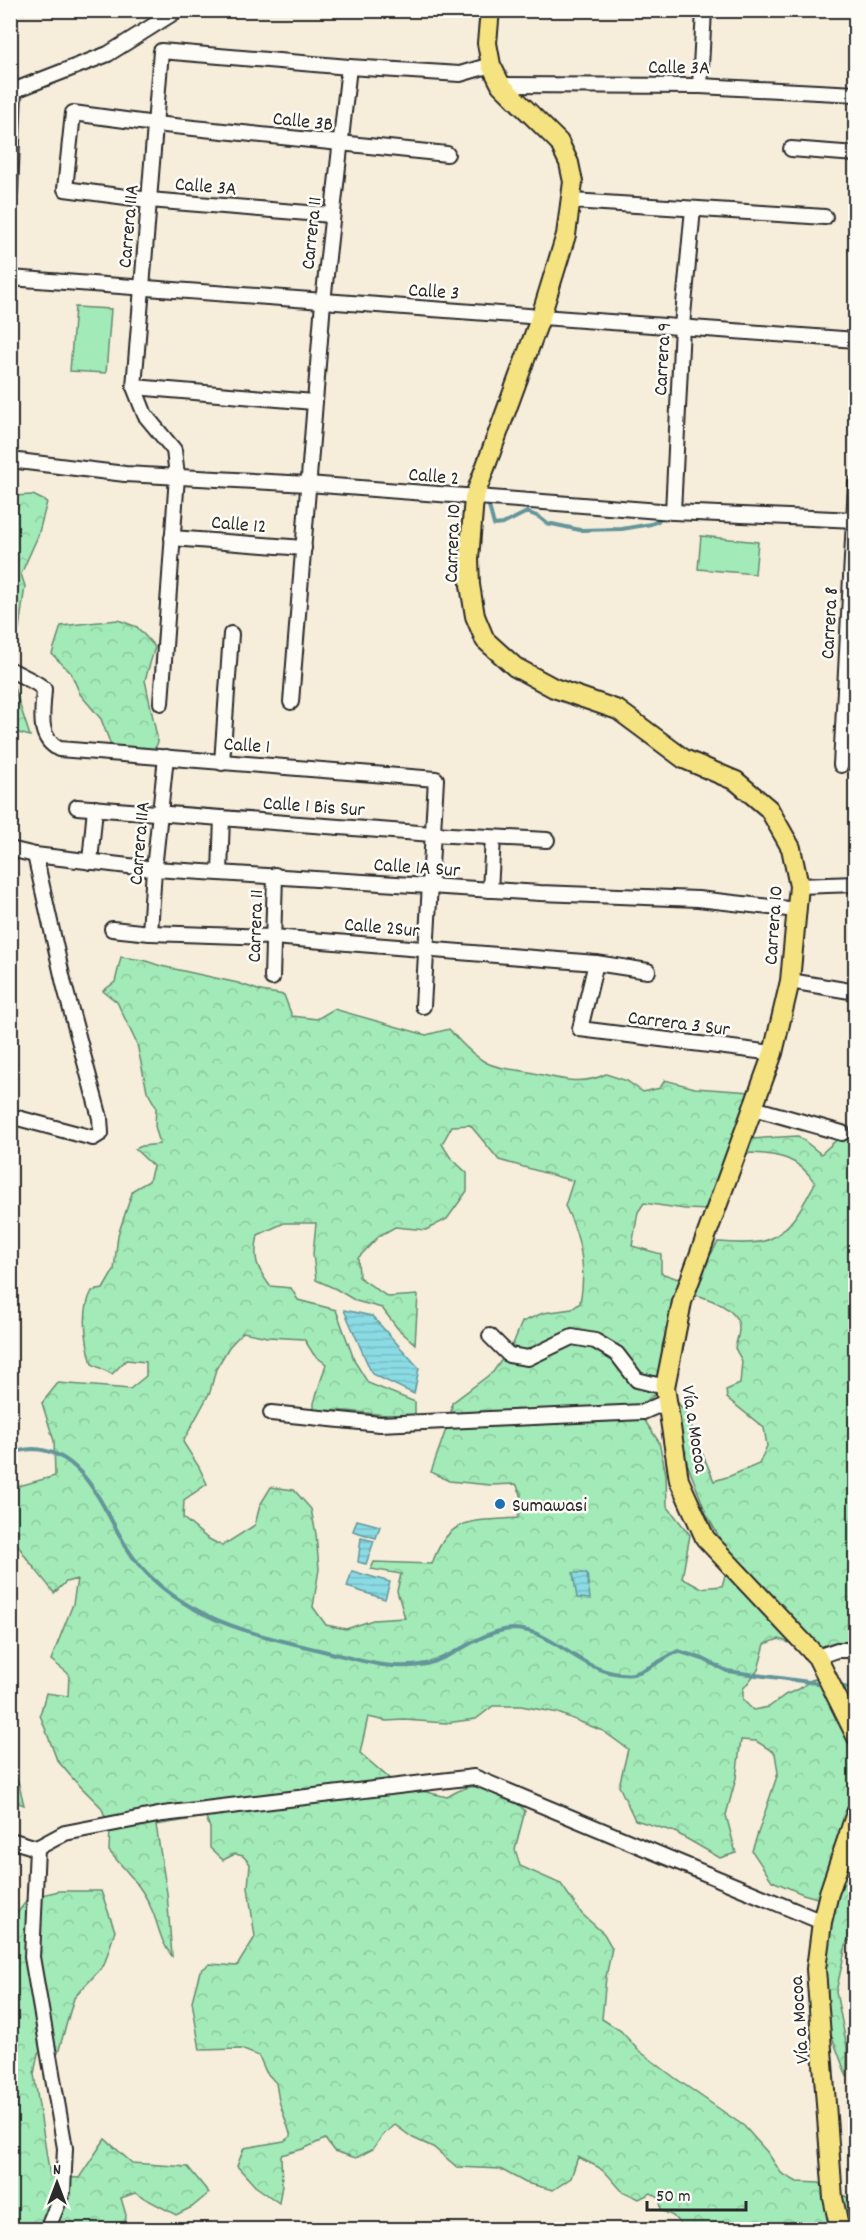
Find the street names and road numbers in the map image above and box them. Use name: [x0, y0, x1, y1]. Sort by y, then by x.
street label: Calle 3A: [648, 54, 710, 84]
street label: Calle 3B: [271, 106, 334, 140]
street label: Calle 3A: [174, 171, 238, 205]
street label: Carrera 11A: [112, 183, 148, 269]
street label: Carrera 11: [295, 196, 331, 271]
street label: Calle 3: [407, 277, 460, 309]
street label: Carrera 9: [648, 322, 680, 397]
street label: Calle 2: [407, 462, 460, 494]
street label: Carrera 10: [439, 503, 469, 583]
street label: Calle 12: [210, 510, 267, 542]
street label: Carrera 8: [815, 586, 847, 660]
street label: Calle 1: [223, 731, 271, 763]
street label: Calle 1 Bis Sur: [262, 790, 366, 826]
street label: Carrera 11A: [123, 800, 159, 886]
street label: Calle 1A Sur: [372, 852, 462, 886]
street label: Carrera 10: [758, 885, 792, 966]
street label: Carrera 11: [242, 889, 272, 963]
street label: Calle 2Sur: [343, 912, 421, 946]
street label: Carrera 3 Sur: [626, 1005, 732, 1045]
street label: Vía a Mocoa: [672, 1384, 714, 1476]
street label: Vía a Mocoa: [784, 1974, 818, 2065]

